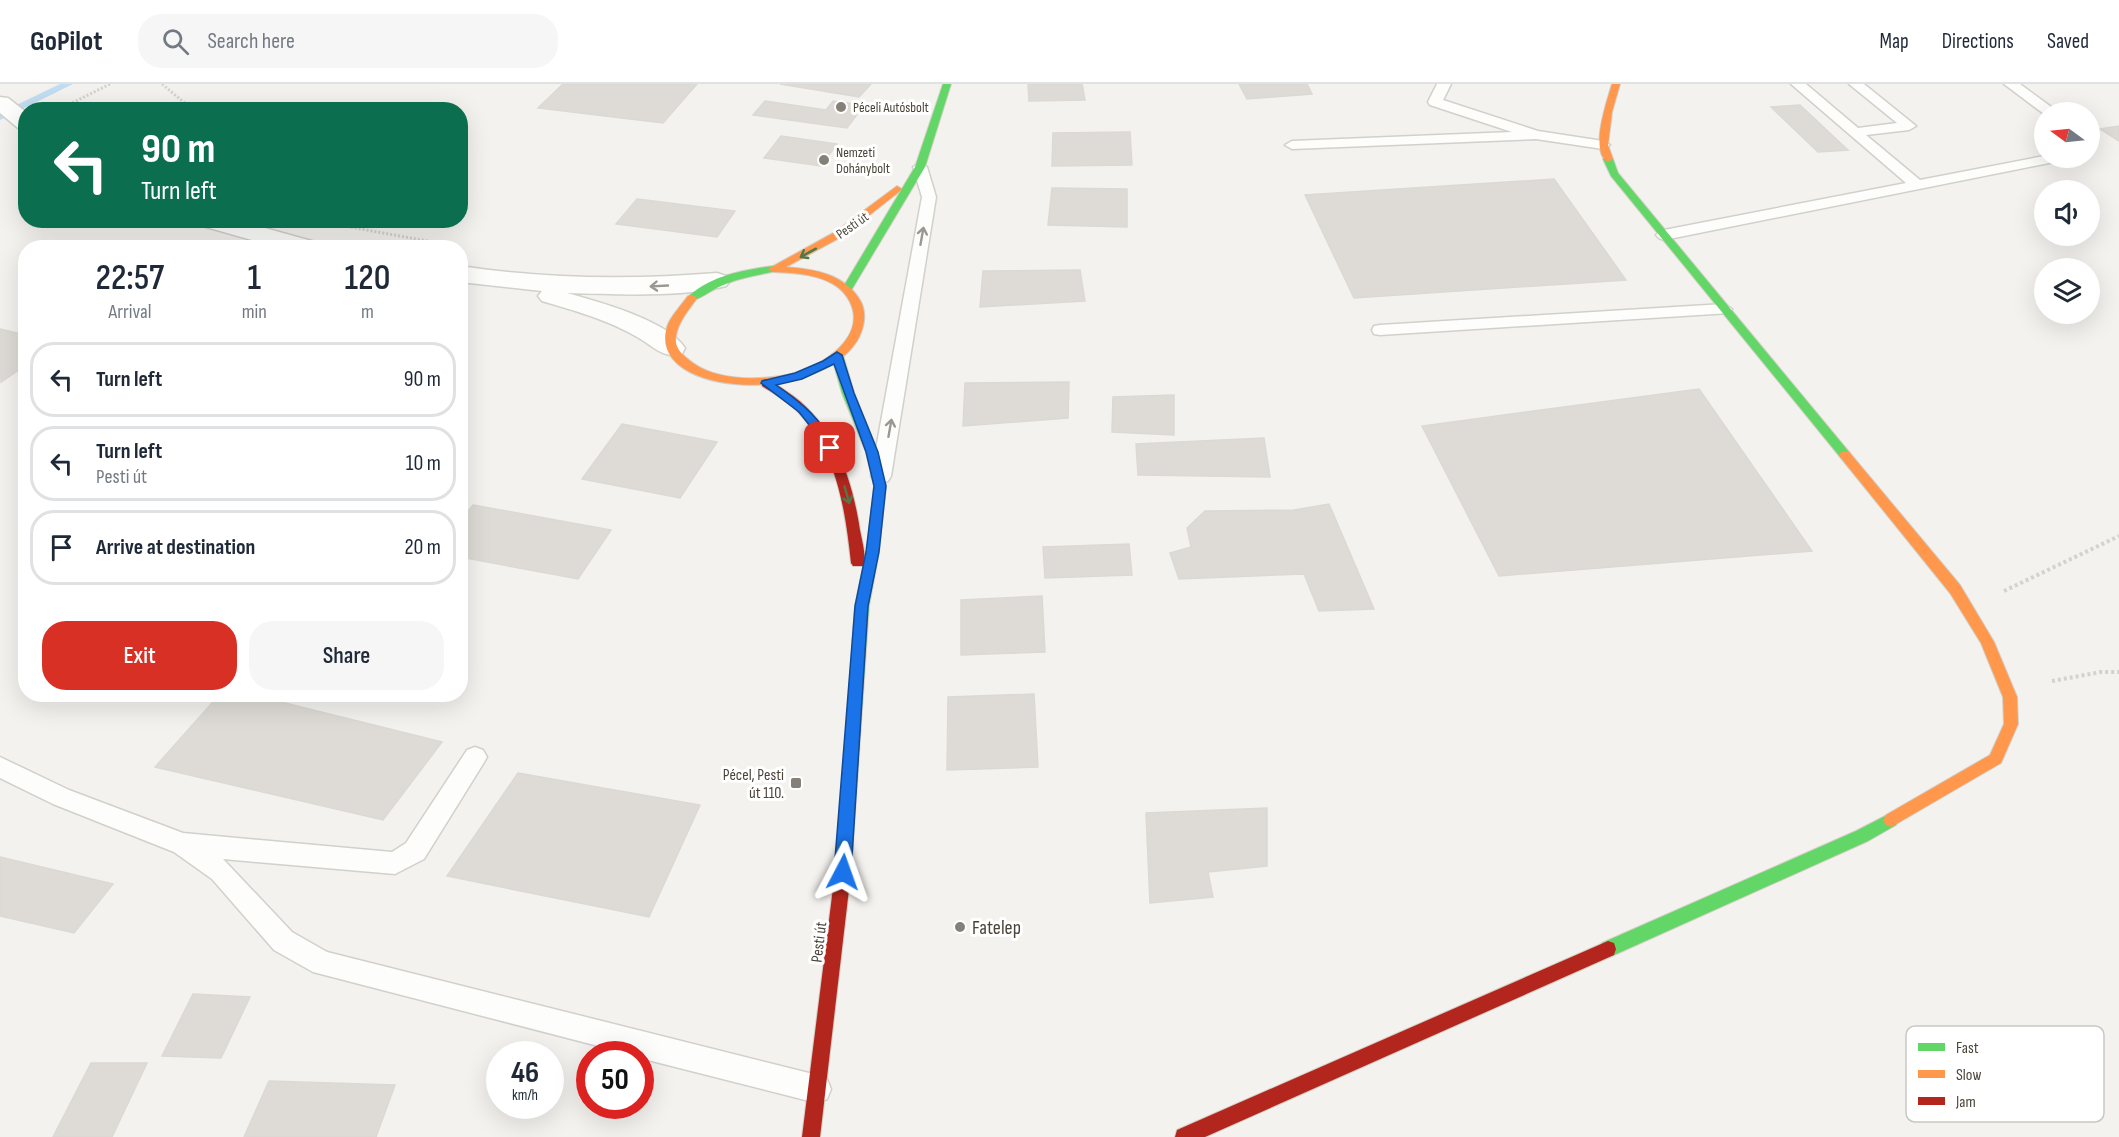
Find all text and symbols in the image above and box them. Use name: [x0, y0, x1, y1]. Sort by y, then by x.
search box: [138, 14, 558, 68]
text: GoPilot: [30, 25, 102, 58]
icon: search: [159, 25, 192, 58]
text: Search here: [207, 28, 295, 55]
text: Map: [1879, 29, 1909, 54]
text: Directions: [1942, 29, 2014, 54]
text: Saved: [2047, 29, 2089, 54]
place label: Péceli Autósbolt: [853, 99, 929, 116]
marker: Péceli Autósbolt: [834, 100, 848, 114]
north arrow: [2034, 102, 2100, 168]
map controls: [2034, 102, 2100, 324]
text: 90 m: [141, 124, 215, 175]
icon: left: [42, 126, 120, 204]
place label: Nemzeti Dohánybolt: [836, 144, 890, 177]
marker: Nemzeti Dohánybolt: [817, 153, 831, 167]
text: Turn left: [141, 175, 217, 207]
button: sound: [2034, 180, 2100, 246]
street label: Pesti út: [833, 208, 872, 243]
one-way arrow: [917, 226, 928, 246]
one-way arrow: [799, 248, 817, 259]
text: 22:57: [96, 257, 164, 300]
text: 1: [248, 257, 261, 300]
text: 120: [344, 257, 390, 300]
button: layers: [2034, 258, 2100, 324]
one-way arrow: [649, 281, 669, 292]
text: Arrival: [108, 300, 151, 324]
text: min: [242, 300, 267, 324]
text: m: [361, 300, 374, 324]
icon: left: [45, 363, 78, 396]
text: Turn left: [96, 366, 162, 393]
text: 90 m: [404, 366, 441, 393]
one-way arrow: [884, 419, 895, 438]
pin: [804, 422, 855, 473]
icon: arrive: [813, 431, 846, 464]
text: Turn left: [96, 438, 162, 465]
icon: left: [45, 447, 78, 480]
text: 10 m: [406, 450, 441, 477]
text: Pesti út: [96, 465, 147, 489]
one-way arrow: [842, 485, 853, 504]
icon: arrive: [45, 531, 78, 564]
text: Arrive at destination: [96, 534, 255, 561]
text: 20 m: [405, 534, 441, 561]
button: Exit: [42, 621, 237, 690]
button: Share: [249, 621, 444, 690]
place label: Pécel, Pesti út 110.: [723, 766, 784, 803]
marker: Pécel, Pesti út 110.: [789, 776, 803, 790]
position arrow: [811, 840, 875, 904]
place label: Fatelep: [972, 916, 1021, 940]
marker: Fatelep: [953, 920, 967, 934]
street label: Pesti út: [808, 921, 831, 964]
legend: [1906, 1026, 2104, 1122]
text: Fast: [1956, 1039, 1979, 1058]
speed limit sign: 50: [576, 1041, 654, 1119]
text: 46: [511, 1055, 539, 1091]
text: Slow: [1956, 1066, 1981, 1085]
text: km/h: [512, 1086, 538, 1105]
text: Jam: [1955, 1093, 1976, 1112]

